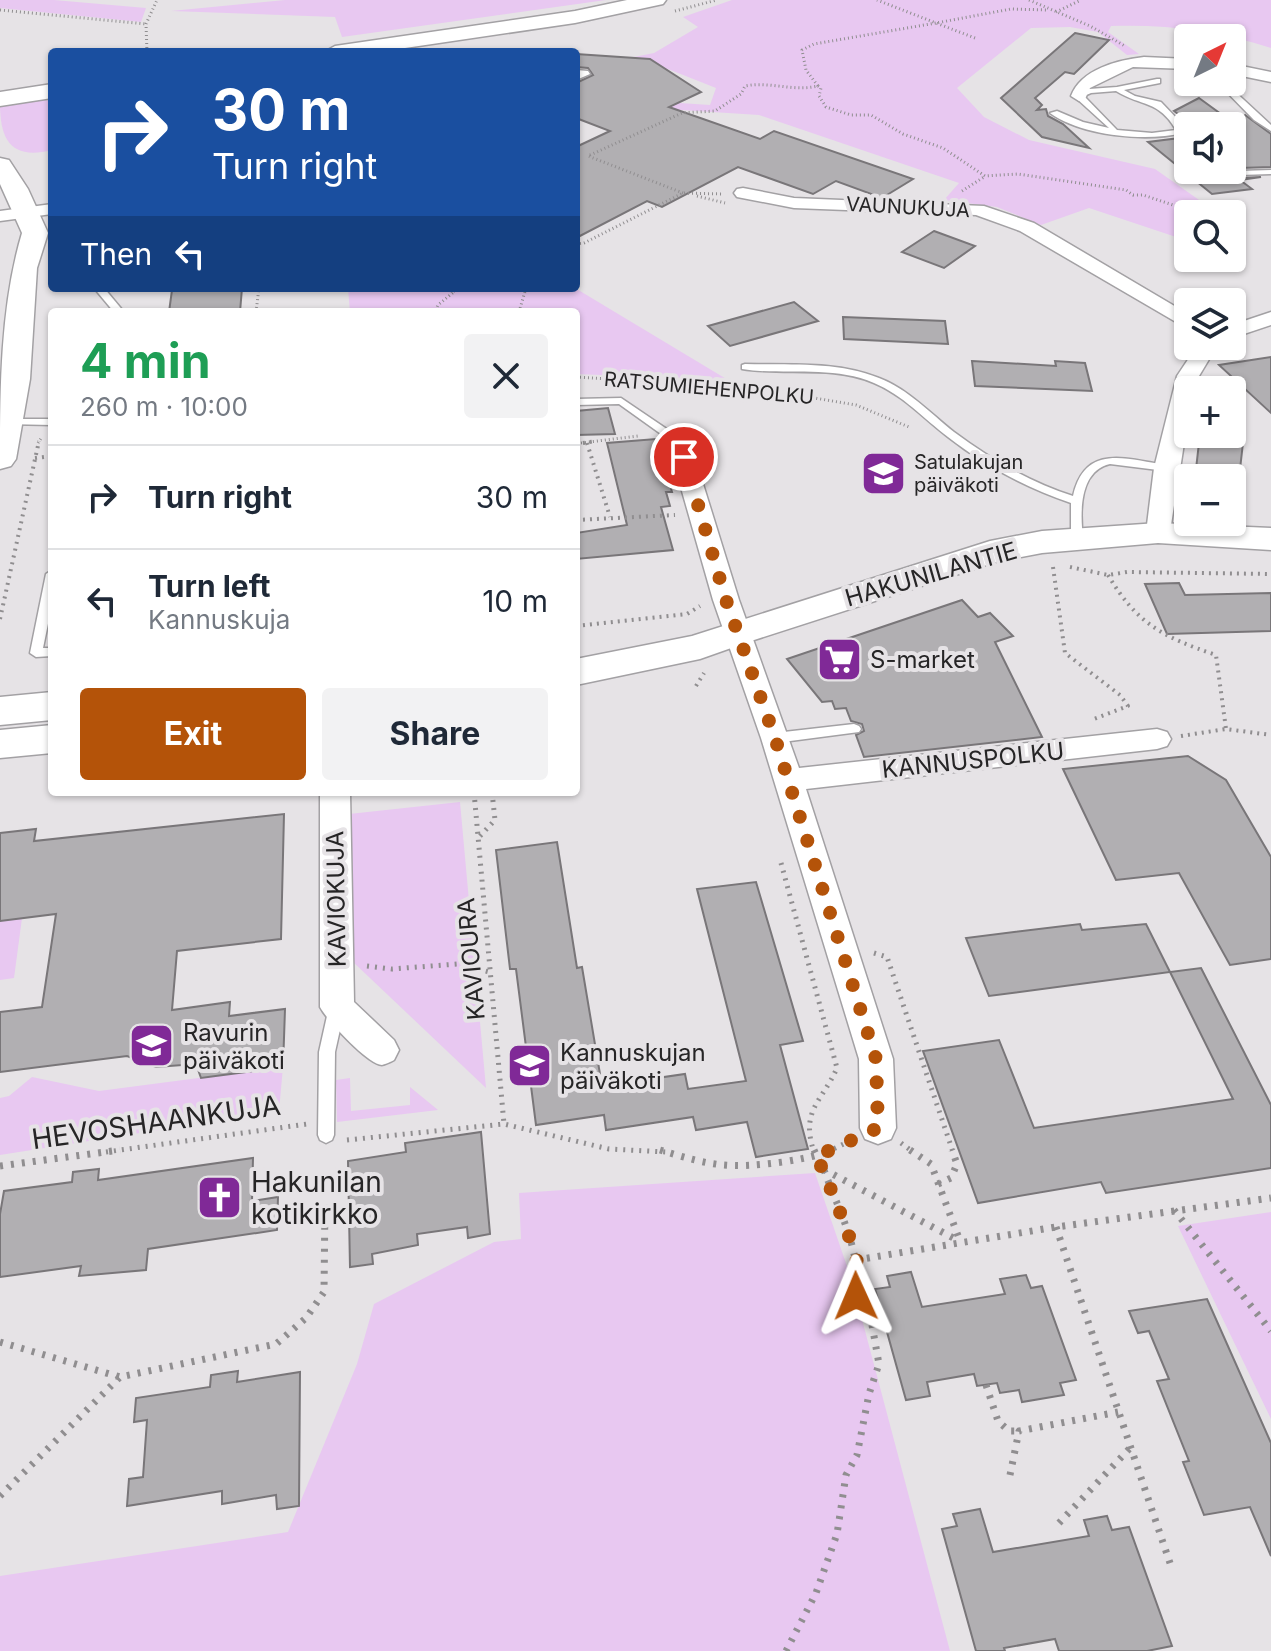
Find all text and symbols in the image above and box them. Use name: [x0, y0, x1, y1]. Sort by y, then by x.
north arrow: [1174, 24, 1246, 96]
map controls: [1174, 24, 1246, 536]
text: 30 m: [212, 76, 350, 144]
icon: right: [80, 80, 184, 184]
button: sound: [1174, 112, 1246, 184]
text: Turn right: [212, 144, 377, 188]
street label: VAUNUKUJA: [846, 192, 971, 222]
button: search: [1174, 200, 1246, 272]
icon: left: [168, 232, 212, 276]
text: Then: [80, 236, 152, 272]
button: layers: [1174, 288, 1246, 360]
text: 4 min: [80, 331, 211, 390]
button: close: [464, 334, 548, 418]
street label: RATSUMIEHENPOLKU: [603, 367, 815, 409]
button: +: [1174, 376, 1246, 448]
text: 260 m · 10:00: [80, 391, 248, 422]
pin: [650, 423, 718, 491]
icon: arrive: [662, 435, 706, 479]
school or university icon: Satulakujan päiväkoti: [859, 449, 907, 497]
place label: Satulakujan päiväkoti: [914, 450, 1023, 497]
button: −: [1174, 464, 1246, 536]
icon: right: [80, 475, 124, 519]
text: Turn right: [148, 479, 292, 515]
text: 30 m: [476, 479, 548, 515]
street label: HAKUNILANTIE: [842, 536, 1020, 612]
text: Turn left: [148, 568, 270, 604]
icon: left: [80, 579, 124, 623]
text: 10 m: [482, 583, 548, 619]
text: Kannuskuja: [148, 604, 290, 635]
supermarket icon: S-market: [815, 635, 863, 683]
place label: S-market: [870, 645, 975, 674]
button: Exit: [80, 688, 306, 780]
button: Share: [322, 688, 548, 780]
street label: KANNUSPOLKU: [880, 736, 1066, 784]
street label: KAVIOKUJA: [320, 831, 352, 967]
street label: KAVIOURA: [451, 897, 491, 1021]
place label: Ravurin päiväkoti: [183, 1018, 285, 1075]
school or university icon: Ravurin päiväkoti: [128, 1022, 176, 1070]
place label: Kannuskujan päiväkoti: [560, 1038, 706, 1095]
school or university icon: Kannuskujan päiväkoti: [505, 1042, 553, 1090]
street label: HEVOSHAANKUJA: [29, 1088, 283, 1156]
place label: Hakunilan kotikirkko: [251, 1165, 382, 1231]
church icon: Hakunilan kotikirkko: [196, 1174, 244, 1222]
position arrow: [814, 1254, 898, 1338]

